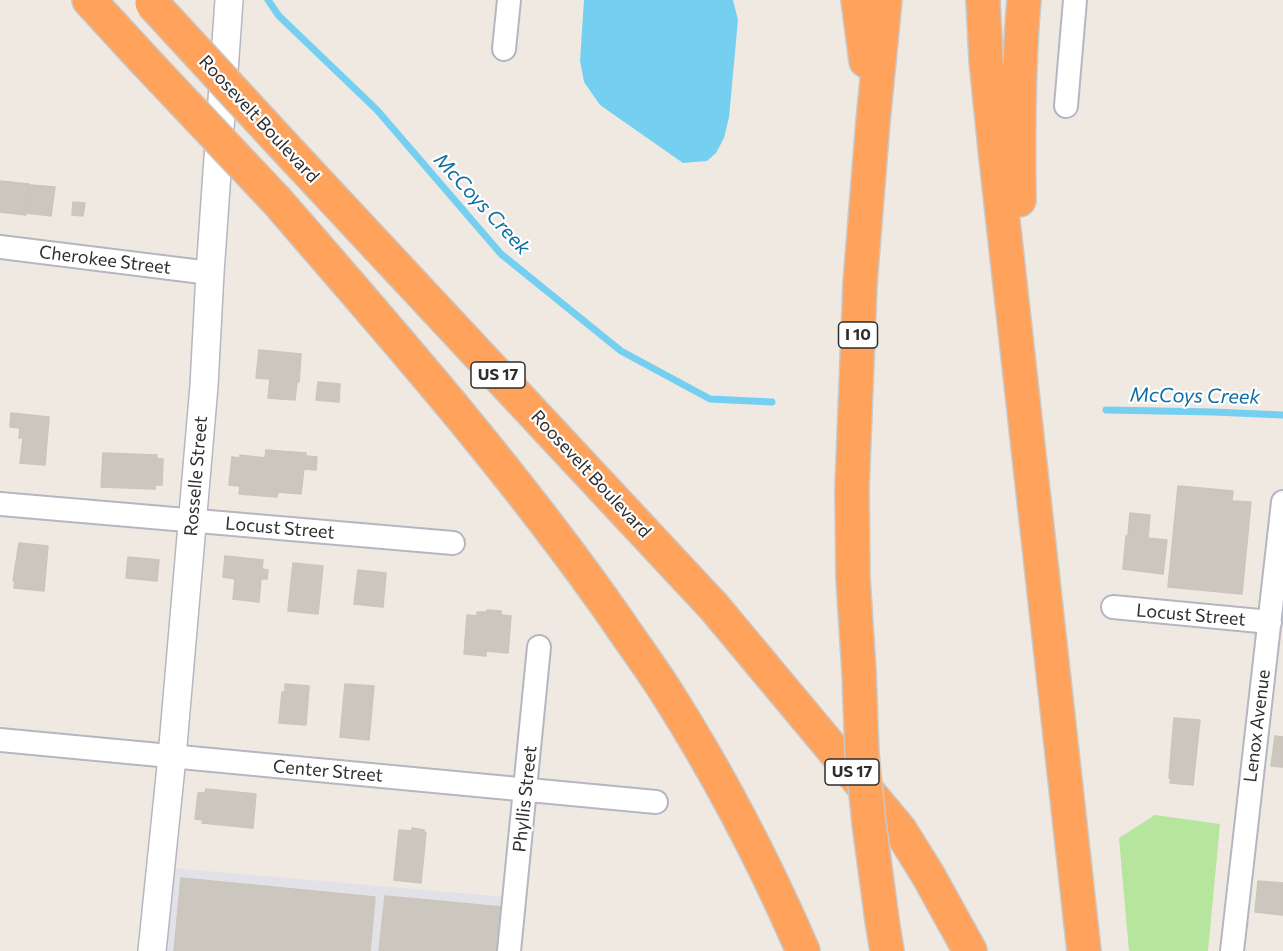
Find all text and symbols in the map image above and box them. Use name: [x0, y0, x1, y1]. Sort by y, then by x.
street label: Roosevelt Boulevard: [194, 51, 324, 187]
water label: McCoys Creek: [429, 148, 535, 260]
street label: Cherokee Street: [38, 241, 172, 279]
road number: I 10: [838, 322, 878, 348]
road number: US 17: [471, 362, 525, 388]
water label: McCoys Creek: [1130, 383, 1260, 409]
street label: Roosevelt Boulevard: [526, 406, 656, 542]
street label: Rosselle Street: [180, 415, 212, 537]
street label: Locust Street: [224, 512, 336, 544]
street label: Locust Street: [1135, 599, 1247, 631]
street label: Lenox Avenue: [1239, 668, 1275, 784]
street label: Phyllis Street: [509, 745, 541, 853]
street label: Center Street: [272, 755, 384, 787]
road number: US 17: [825, 759, 879, 785]

